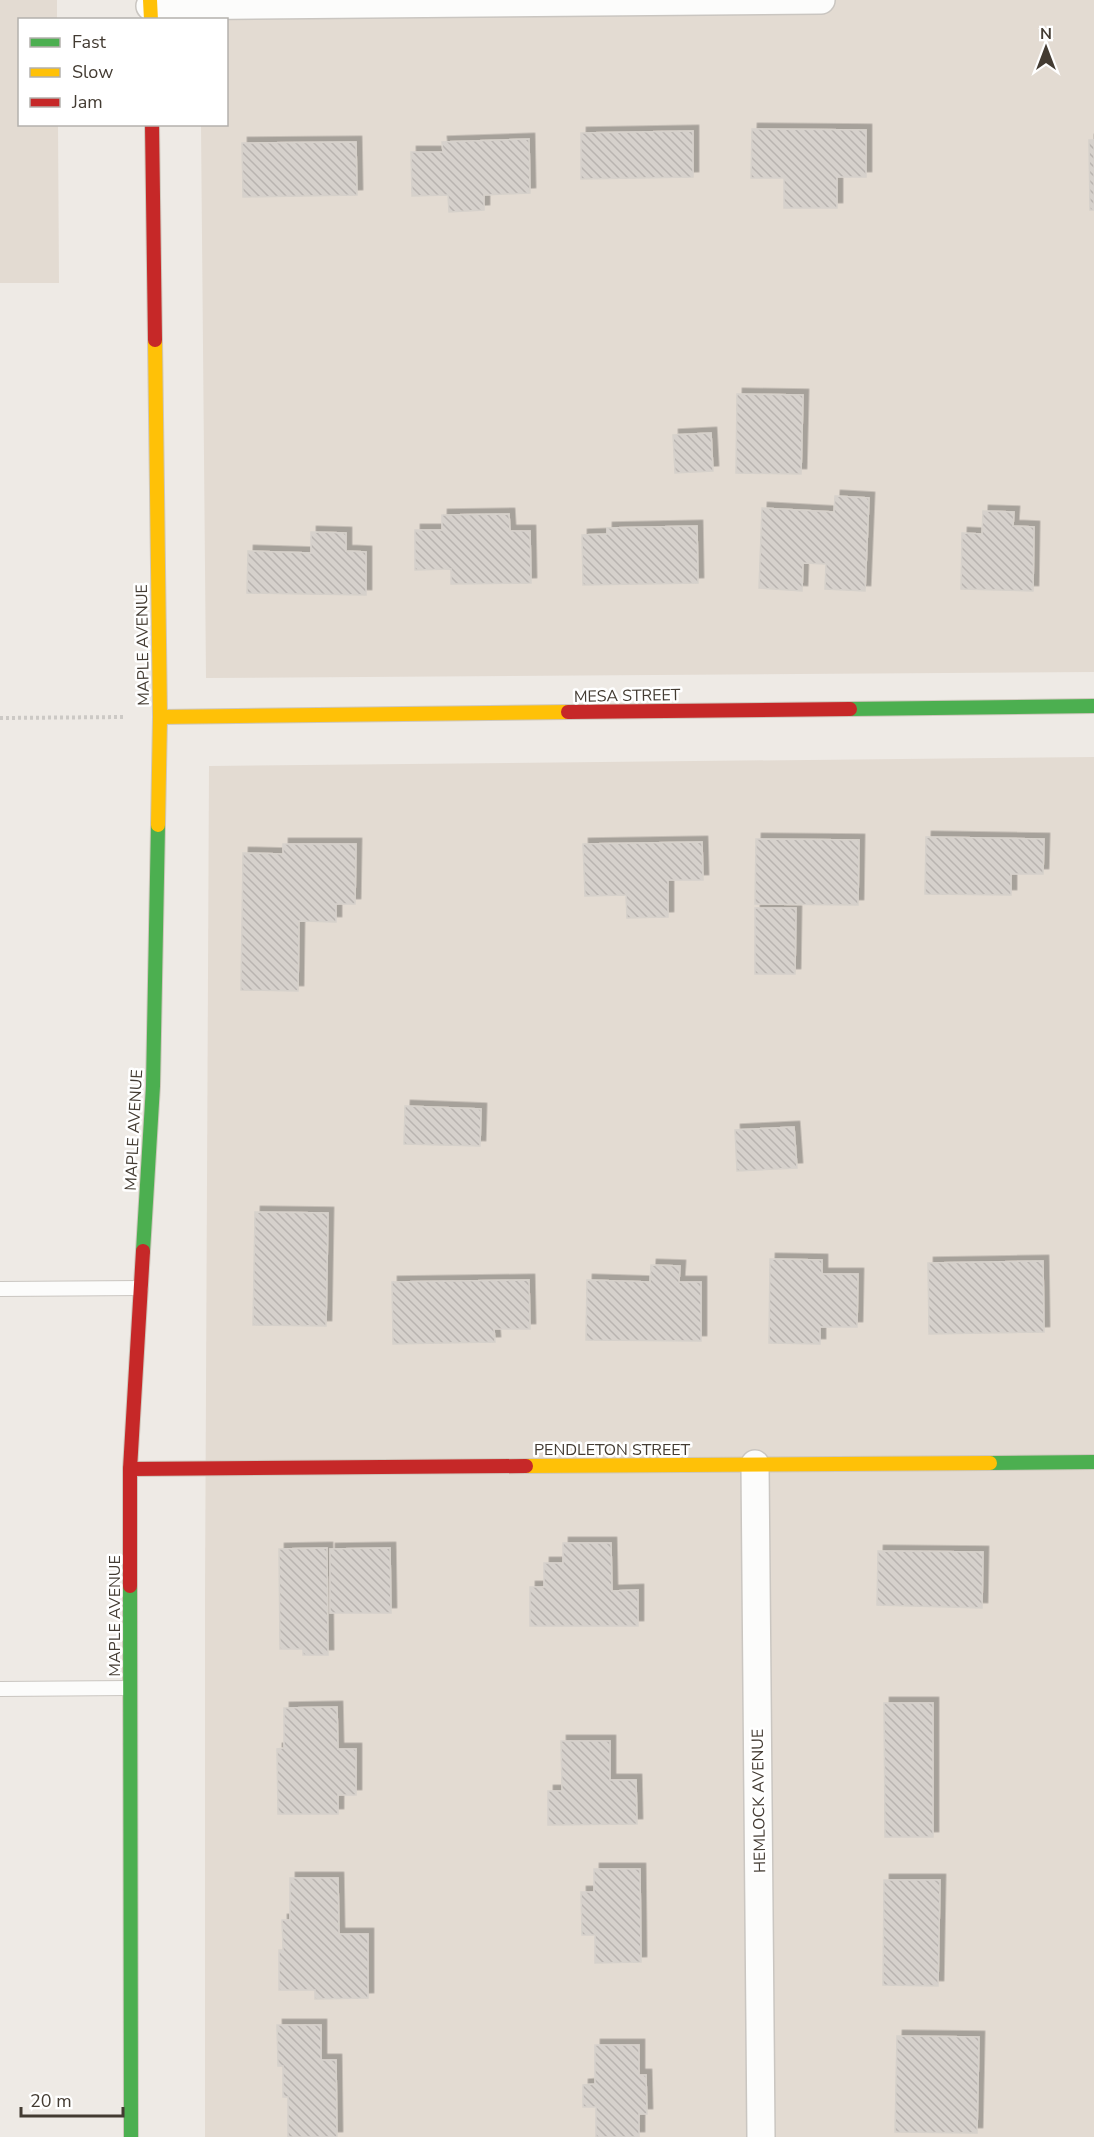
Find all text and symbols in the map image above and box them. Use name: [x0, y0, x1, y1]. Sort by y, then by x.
legend: [18, 18, 228, 126]
north arrow: [1016, 18, 1076, 78]
text: N: [1040, 23, 1052, 45]
text: Fast: [72, 30, 107, 54]
text: Slow: [72, 60, 113, 84]
text: Jam: [71, 90, 103, 114]
street label: MAPLE AVENUE: [131, 584, 155, 706]
street label: MESA STREET: [574, 684, 681, 708]
street label: MAPLE AVENUE: [120, 1069, 148, 1191]
street label: PENDLETON STREET: [534, 1439, 690, 1461]
street label: MAPLE AVENUE: [104, 1555, 126, 1677]
street label: HEMLOCK AVENUE: [747, 1729, 771, 1873]
scale bar: [21, 2080, 123, 2118]
text: 20 m: [30, 2089, 72, 2113]

